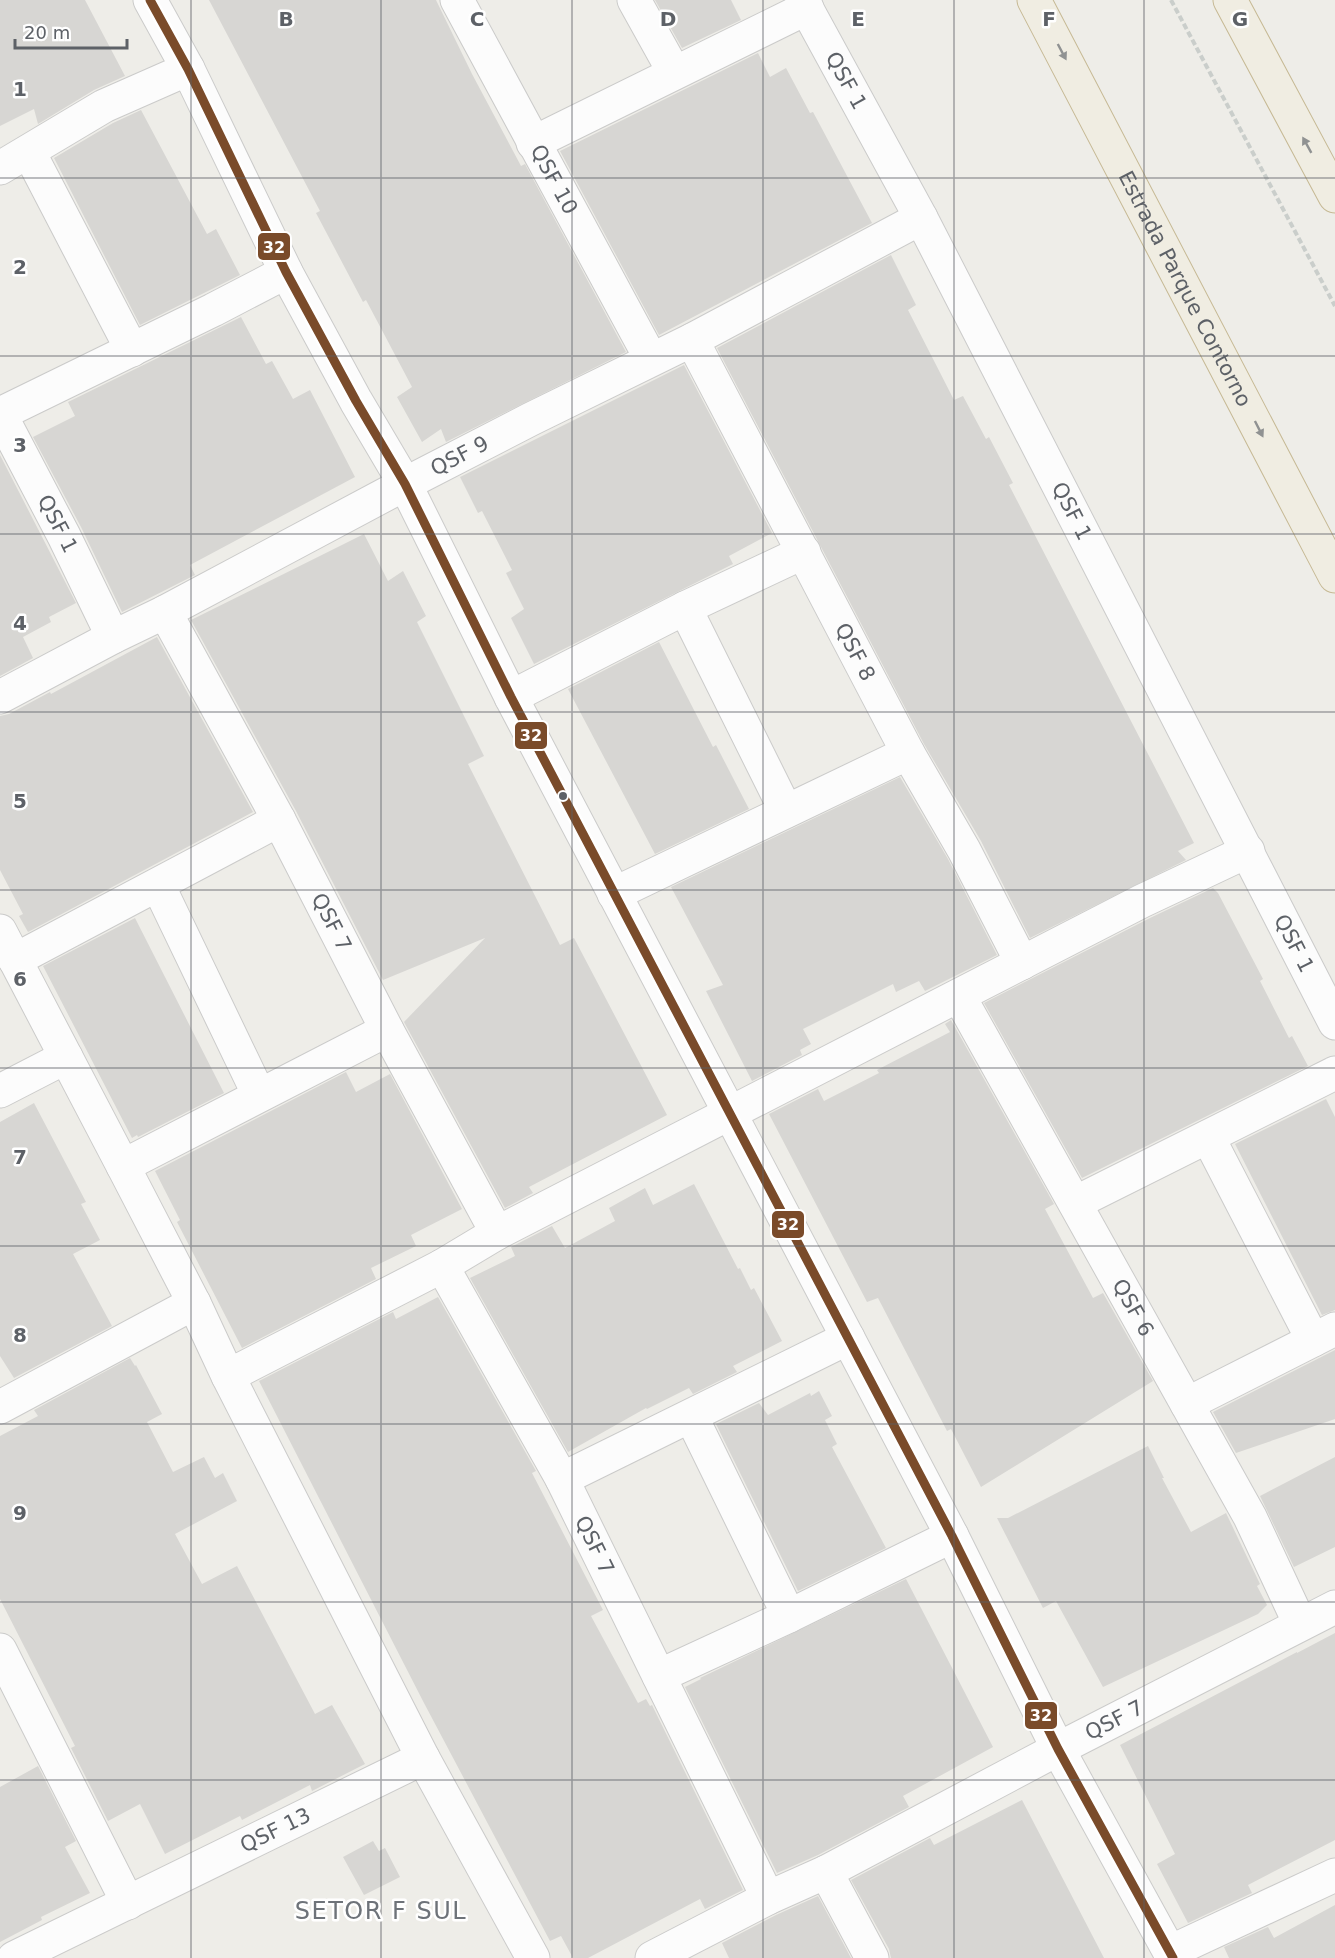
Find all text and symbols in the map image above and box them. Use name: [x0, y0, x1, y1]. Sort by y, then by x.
text: B: [278, 7, 294, 31]
text: C: [470, 7, 484, 31]
text: D: [660, 7, 676, 31]
text: E: [851, 7, 865, 31]
text: F: [1042, 7, 1056, 31]
text: G: [1232, 7, 1248, 31]
scale bar: [15, 12, 128, 50]
text: 20 m: [24, 22, 70, 43]
one-way arrow: [1057, 43, 1067, 60]
street label: QSF 1: [821, 48, 871, 114]
text: 1: [13, 77, 27, 101]
one-way arrow: [1302, 136, 1312, 153]
street label: QSF 10: [526, 141, 582, 218]
street label: Estrada Parque Contorno: [1114, 167, 1256, 411]
line badge: 32: [257, 232, 291, 261]
text: 32: [263, 238, 285, 257]
text: 2: [13, 255, 27, 279]
one-way arrow: [1254, 421, 1263, 438]
street label: QSF 9: [426, 431, 493, 481]
text: 3: [13, 433, 27, 457]
street label: QSF 1: [1047, 478, 1097, 544]
street label: QSF 1: [33, 491, 82, 557]
text: 4: [13, 611, 27, 635]
street label: QSF 8: [830, 619, 880, 685]
line badge: 32: [514, 721, 548, 750]
text: 32: [520, 726, 542, 745]
text: 5: [13, 789, 27, 813]
unlabelled marker: [557, 790, 569, 802]
street label: QSF 7: [307, 889, 356, 955]
street label: QSF 1: [1269, 910, 1319, 976]
text: 6: [13, 967, 27, 991]
text: 7: [13, 1145, 27, 1169]
line badge: 32: [771, 1210, 805, 1239]
text: 32: [777, 1215, 799, 1234]
street label: QSF 6: [1107, 1275, 1159, 1341]
text: 8: [13, 1323, 27, 1347]
text: 9: [13, 1501, 27, 1525]
street label: QSF 7: [570, 1512, 619, 1578]
street label: QSF 7: [1081, 1695, 1147, 1745]
line badge: 32: [1024, 1701, 1058, 1730]
text: 32: [1030, 1706, 1052, 1725]
street label: QSF 13: [236, 1803, 315, 1858]
district label: SETOR F SUL: [295, 1897, 467, 1925]

